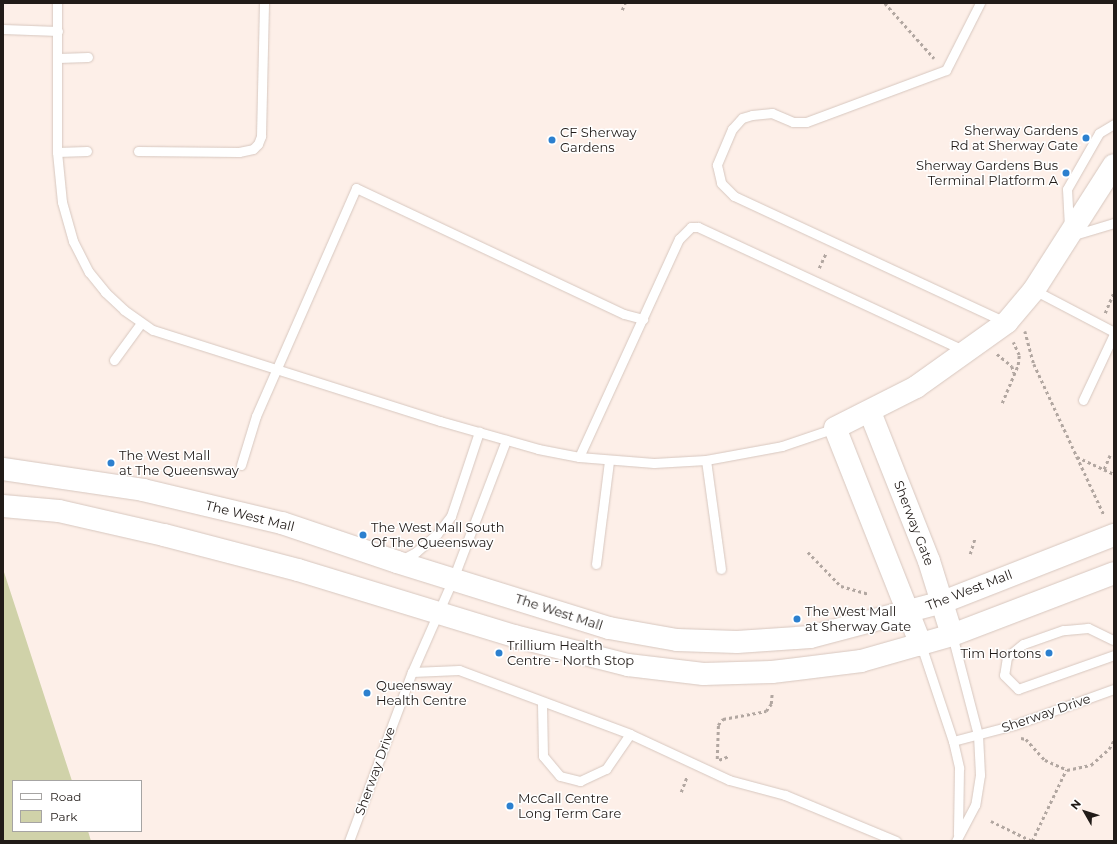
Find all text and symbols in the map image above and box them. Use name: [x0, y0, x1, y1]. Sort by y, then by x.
place label: Sherway Gardens Rd at Sherway Gate: [950, 123, 1078, 154]
place label: CF Sherway Gardens: [560, 125, 637, 156]
marker: Sherway Gardens Rd at Sherway Gate: [1081, 133, 1091, 143]
marker: CF Sherway Gardens: [547, 135, 557, 145]
place label: Sherway Gardens Bus Terminal Platform A: [916, 158, 1058, 189]
marker: Sherway Gardens Bus Terminal Platform A: [1061, 168, 1071, 178]
place label: The West Mall at The Queensway: [119, 448, 239, 479]
marker: The West Mall at The Queensway: [106, 458, 116, 468]
street label: Sherway Gate: [891, 478, 937, 568]
street label: The West Mall: [204, 497, 296, 535]
place label: The West Mall South Of The Queensway: [371, 520, 505, 551]
marker: The West Mall South Of The Queensway: [358, 530, 368, 540]
street label: The West Mall: [924, 566, 1014, 614]
street label: The West Mall: [513, 590, 605, 634]
place label: The West Mall at Sherway Gate: [805, 604, 911, 635]
marker: The West Mall at Sherway Gate: [792, 614, 802, 624]
place label: Trillium Health Centre - North Stop: [507, 638, 634, 669]
place label: Tim Hortons: [960, 645, 1041, 661]
marker: Trillium Health Centre - North Stop: [494, 648, 504, 658]
marker: Tim Hortons: [1044, 648, 1054, 658]
place label: Queensway Health Centre: [376, 678, 466, 709]
marker: Queensway Health Centre: [361, 687, 373, 699]
street label: Sherway Drive: [999, 690, 1093, 736]
street label: Sherway Drive: [352, 725, 398, 817]
legend: [12, 780, 142, 832]
text: Road: [50, 789, 81, 804]
place label: McCall Centre Long Term Care: [518, 791, 621, 822]
north arrow: [1065, 792, 1105, 832]
text: N: [1067, 797, 1084, 812]
marker: McCall Centre Long Term Care: [505, 801, 515, 811]
text: Park: [50, 809, 77, 824]

